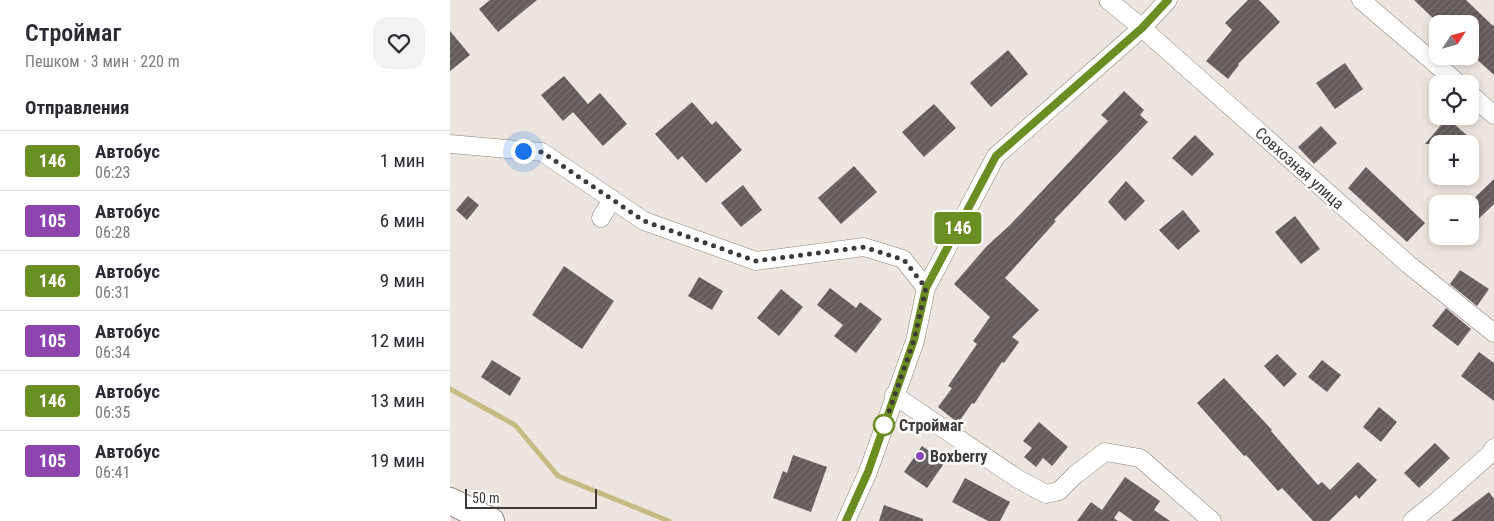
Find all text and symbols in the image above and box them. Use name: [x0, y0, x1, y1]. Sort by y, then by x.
north arrow: [1429, 15, 1479, 65]
map controls: [1429, 15, 1479, 245]
button: heart: [373, 17, 425, 69]
text: Строймаг: [25, 19, 121, 47]
text: Пешком · 3 мин · 220 m: [25, 52, 180, 71]
button: locate: [1429, 75, 1479, 125]
text: Отправления: [25, 96, 129, 119]
street label: Совхозная улица: [1251, 123, 1348, 213]
button: +: [1429, 135, 1479, 185]
your location: [511, 139, 536, 164]
text: Автобус: [95, 140, 160, 163]
text: 1 мин: [380, 149, 425, 172]
text: 146: [39, 150, 66, 171]
text: 06:23: [95, 163, 130, 182]
button: −: [1429, 195, 1479, 245]
text: Автобус: [95, 200, 160, 223]
text: 6 мин: [380, 209, 425, 232]
text: 105: [39, 210, 66, 231]
line badge: 146: [929, 212, 987, 244]
text: 146: [944, 217, 972, 238]
text: 06:28: [95, 223, 130, 242]
text: Автобус: [95, 260, 160, 283]
text: 9 мин: [380, 269, 425, 292]
text: 146: [39, 270, 66, 291]
text: 06:31: [95, 283, 130, 302]
text: Автобус: [95, 320, 160, 343]
text: 12 мин: [370, 329, 425, 352]
text: 105: [39, 330, 66, 351]
text: 06:34: [95, 343, 130, 362]
text: Автобус: [95, 380, 160, 403]
text: 13 мин: [370, 389, 425, 412]
text: 146: [39, 390, 66, 411]
text: 06:35: [95, 403, 130, 422]
marker: Строймаг: [873, 414, 895, 436]
place label: Строймаг: [899, 416, 963, 435]
text: Автобус: [95, 440, 160, 463]
place label: Boxberry: [930, 447, 987, 466]
text: 19 мин: [370, 449, 425, 472]
text: 105: [39, 450, 66, 471]
marker: Boxberry: [914, 450, 926, 462]
text: 06:41: [95, 463, 130, 482]
scale bar: [465, 486, 598, 509]
text: 50 m: [472, 490, 500, 506]

